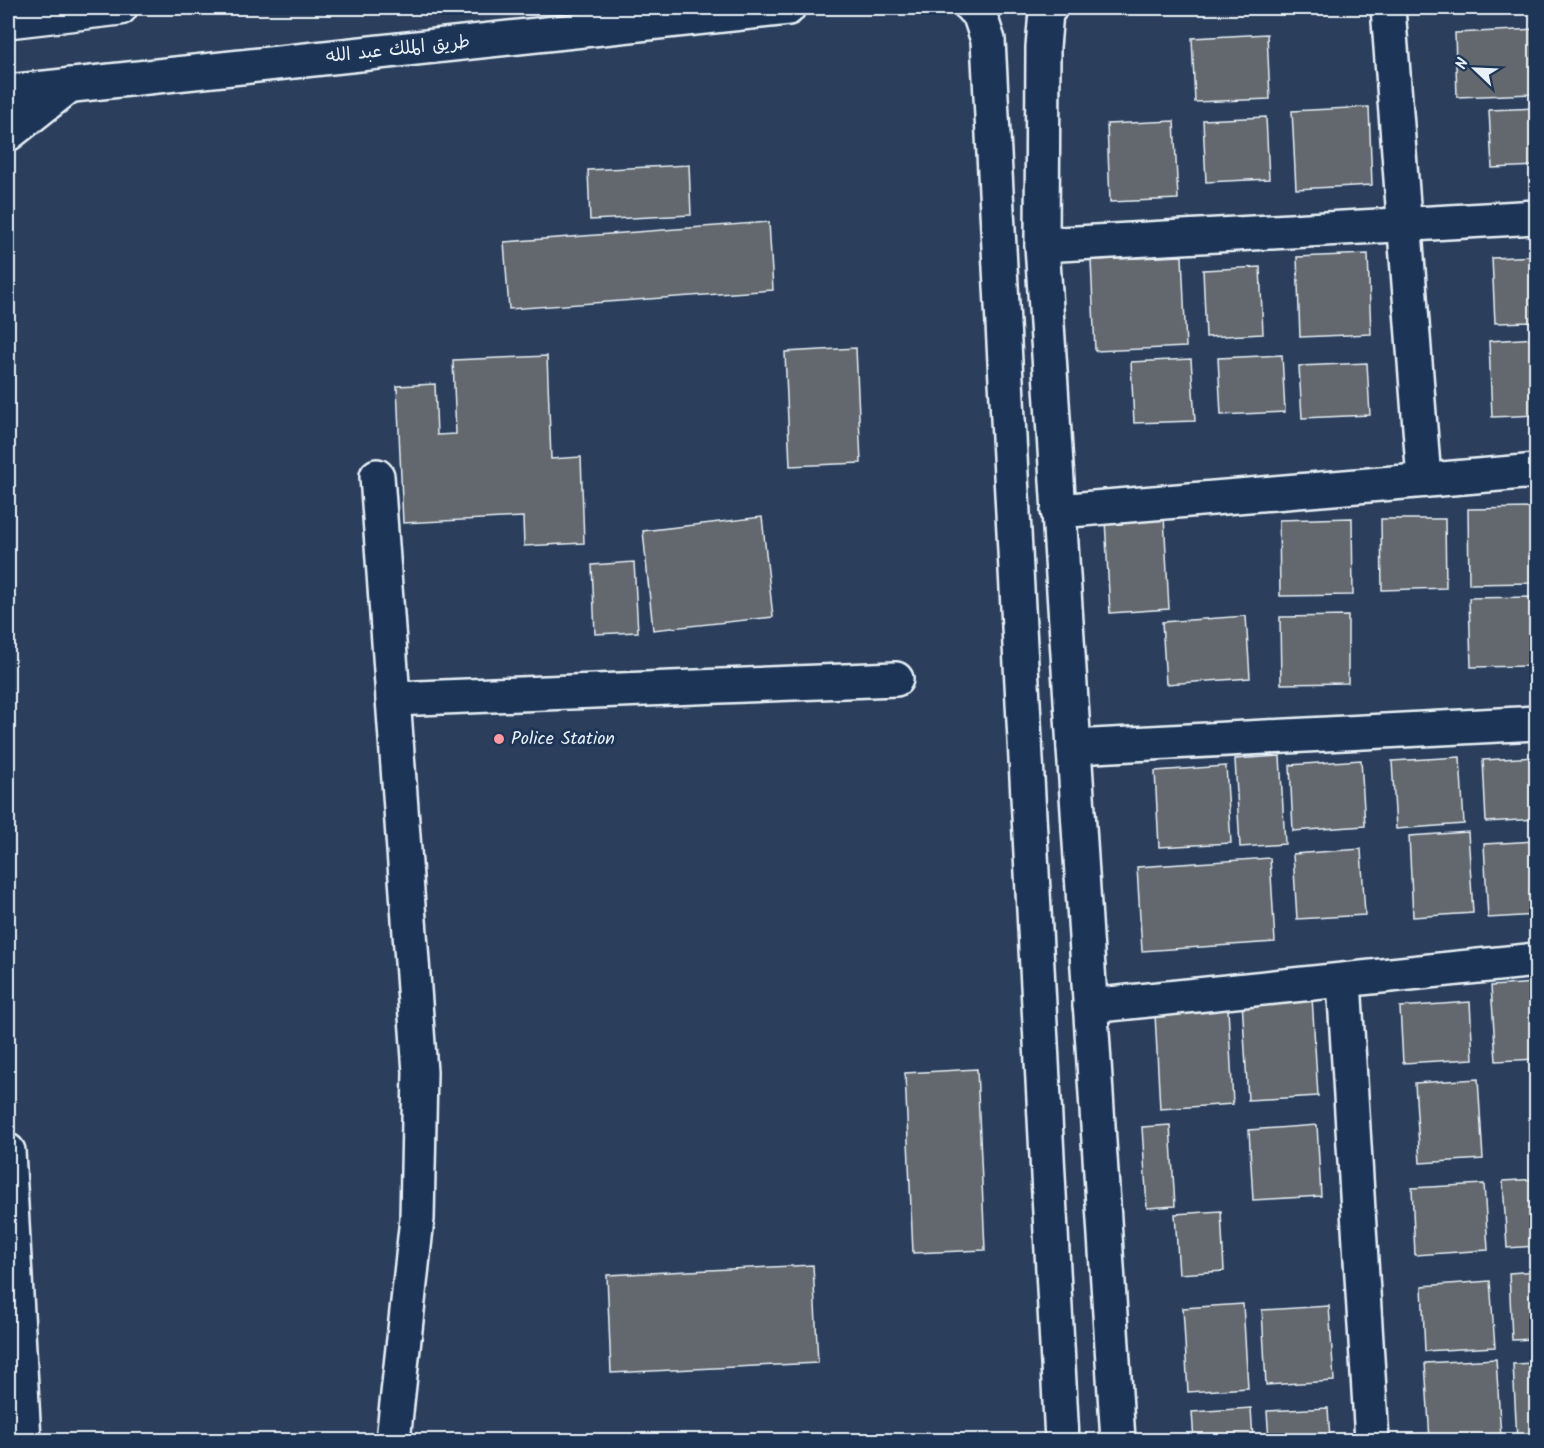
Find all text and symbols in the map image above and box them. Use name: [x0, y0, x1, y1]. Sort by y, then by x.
street label: طريق الملك عبد الله: [325, 28, 471, 72]
north arrow: [1445, 39, 1505, 99]
text: N: [1449, 54, 1476, 73]
place label: Police Station: [511, 725, 615, 754]
marker: Police Station: [492, 732, 506, 746]

